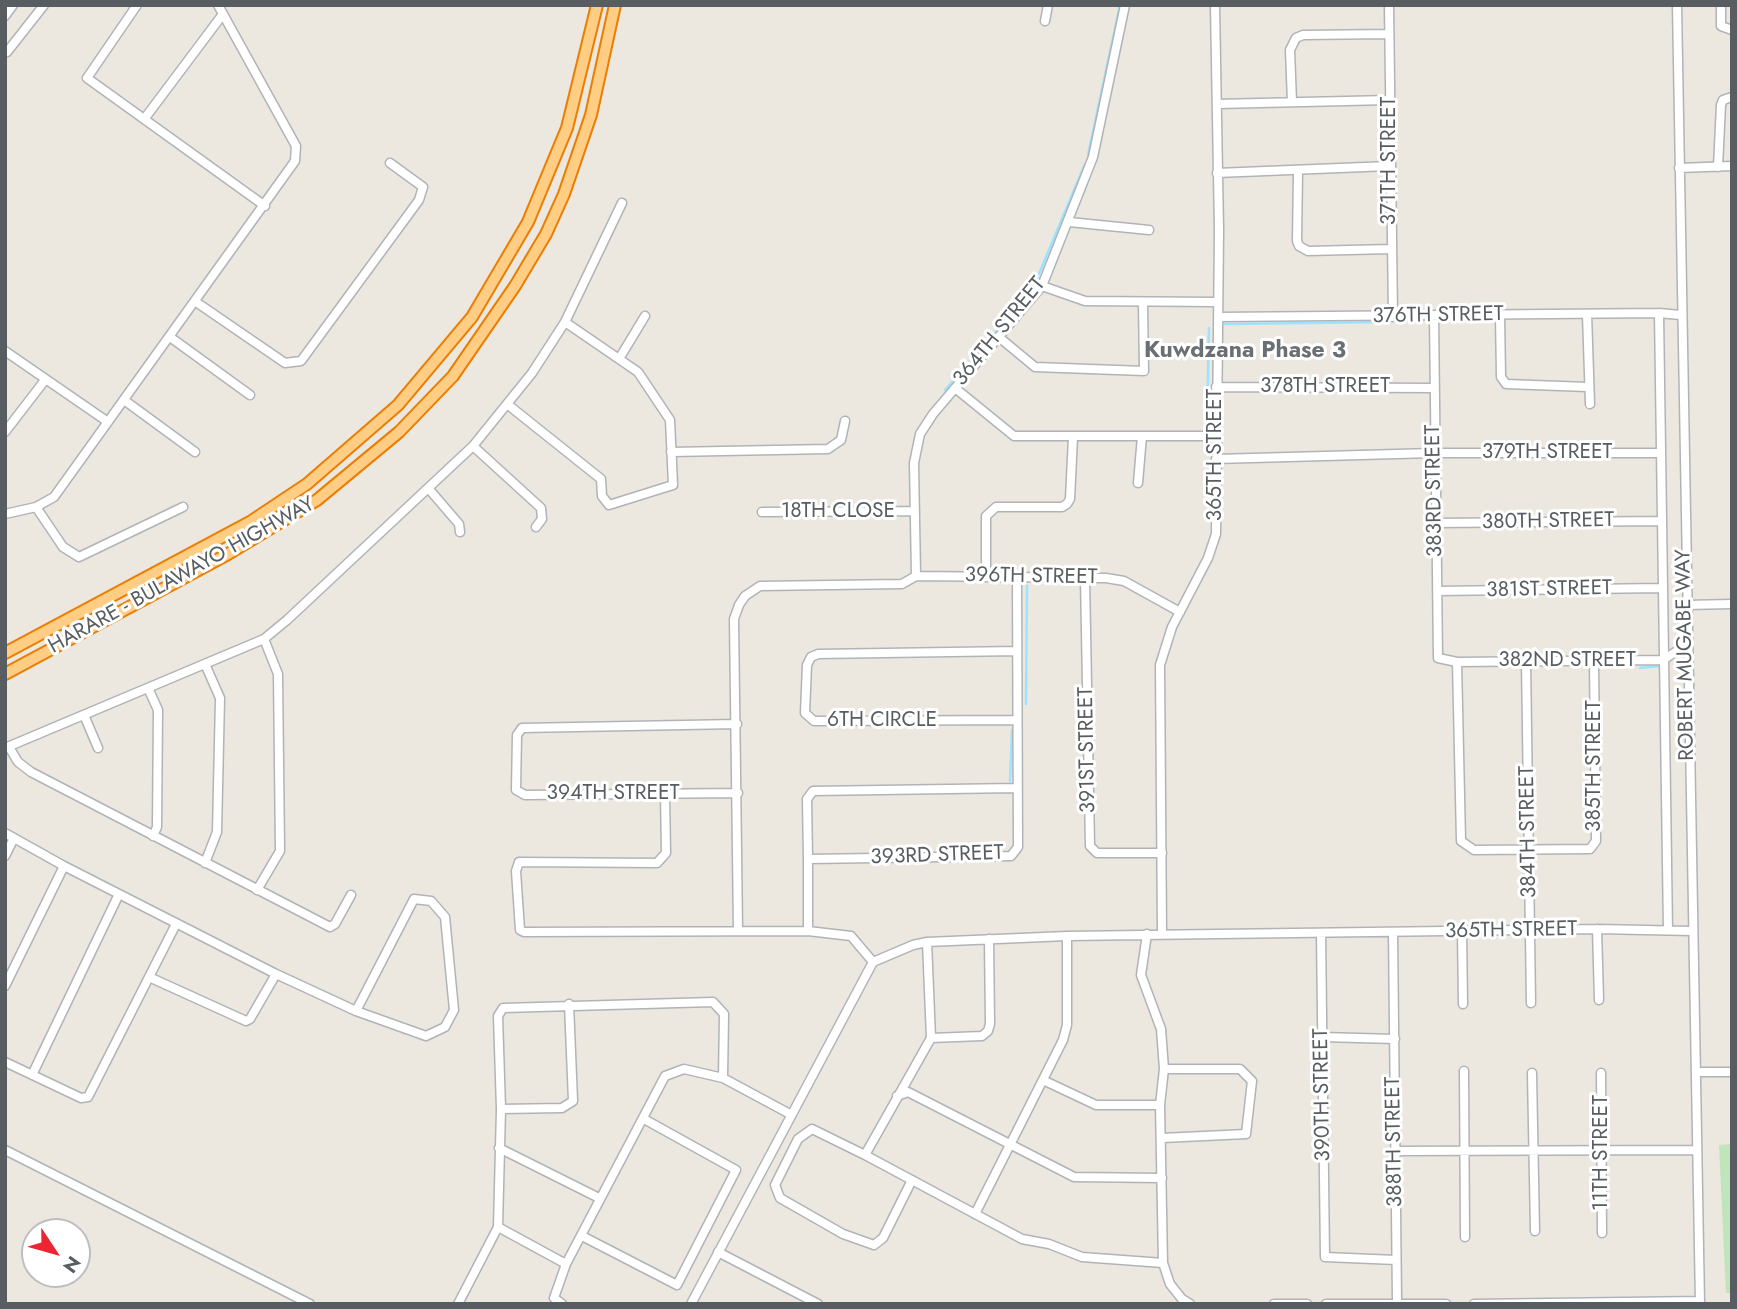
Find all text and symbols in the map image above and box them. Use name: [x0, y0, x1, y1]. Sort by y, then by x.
street label: 371TH STREET: [1377, 97, 1403, 225]
street label: 364TH STREET: [948, 272, 1052, 392]
street label: 376TH STREET: [1372, 302, 1504, 330]
district label: Kuwdzana Phase 3: [1144, 337, 1346, 365]
street label: 378TH STREET: [1260, 374, 1390, 400]
street label: 365TH STREET: [1203, 389, 1229, 521]
street label: 383RD STREET: [1421, 424, 1449, 558]
street label: 379TH STREET: [1482, 440, 1612, 466]
street label: HARARE - BULAWAYO HIGHWAY: [44, 492, 320, 660]
street label: 18TH CLOSE: [781, 499, 895, 525]
street label: 380TH STREET: [1482, 508, 1614, 536]
street label: ROBERT MUGABE WAY: [1672, 549, 1700, 761]
street label: 396TH STREET: [964, 563, 1098, 591]
street label: 381ST STREET: [1486, 576, 1612, 604]
street label: 382ND STREET: [1498, 648, 1636, 674]
street label: 391ST STREET: [1074, 687, 1102, 813]
street label: 385TH STREET: [1582, 700, 1608, 832]
street label: 6TH CIRCLE: [827, 708, 937, 734]
street label: 384TH STREET: [1515, 766, 1543, 898]
street label: 394TH STREET: [547, 781, 679, 807]
street label: 393RD STREET: [870, 841, 1004, 871]
street label: 365TH STREET: [1445, 917, 1577, 945]
street label: 390TH STREET: [1309, 1028, 1337, 1162]
street label: 388TH STREET: [1381, 1076, 1409, 1208]
street label: 11TH STREET: [1589, 1095, 1615, 1211]
north arrow: [21, 1218, 91, 1288]
text: N: [56, 1250, 87, 1279]

